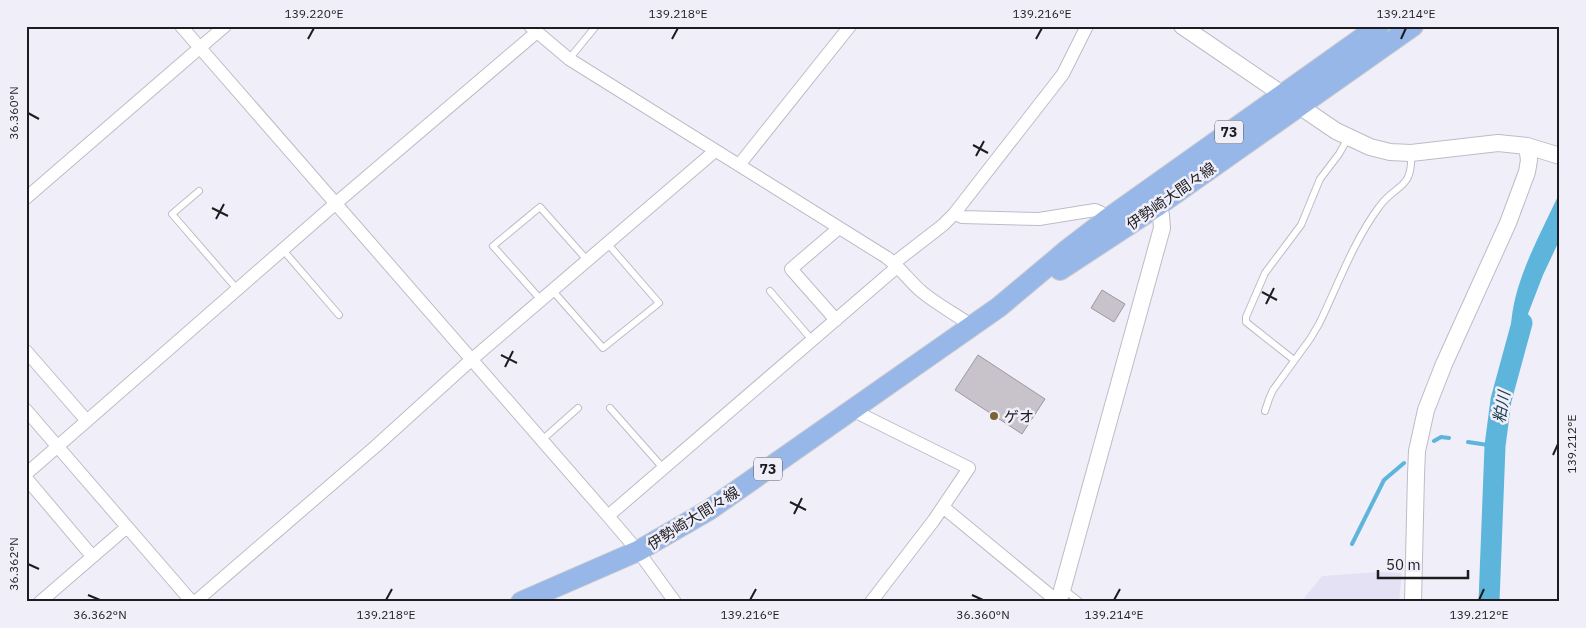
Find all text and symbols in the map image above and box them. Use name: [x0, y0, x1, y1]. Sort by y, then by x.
text: 139.220°E: [284, 6, 344, 21]
text: 139.218°E: [648, 6, 708, 21]
text: 139.216°E: [1012, 6, 1072, 21]
text: 139.214°E: [1376, 6, 1436, 21]
text: 36.360°N: [6, 86, 21, 140]
road number: 73: [1215, 120, 1243, 144]
street label: 伊勢崎大間々線: [1123, 158, 1219, 234]
water label: 粕川: [1488, 388, 1514, 425]
place label: ゲオ: [1004, 407, 1034, 426]
marker: ゲオ: [988, 410, 1000, 422]
text: 139.212°E: [1564, 414, 1579, 474]
road number: 73: [754, 458, 782, 480]
street label: 伊勢崎大間々線: [643, 482, 743, 554]
text: 36.362°N: [6, 537, 21, 591]
scale bar: [1378, 548, 1468, 580]
text: 50 m: [1386, 555, 1421, 574]
text: 36.362°N: [73, 607, 127, 622]
text: 139.218°E: [356, 607, 416, 622]
text: 139.216°E: [720, 607, 780, 622]
text: 36.360°N: [956, 607, 1010, 622]
text: 139.214°E: [1084, 607, 1144, 622]
text: 139.212°E: [1449, 607, 1509, 622]

